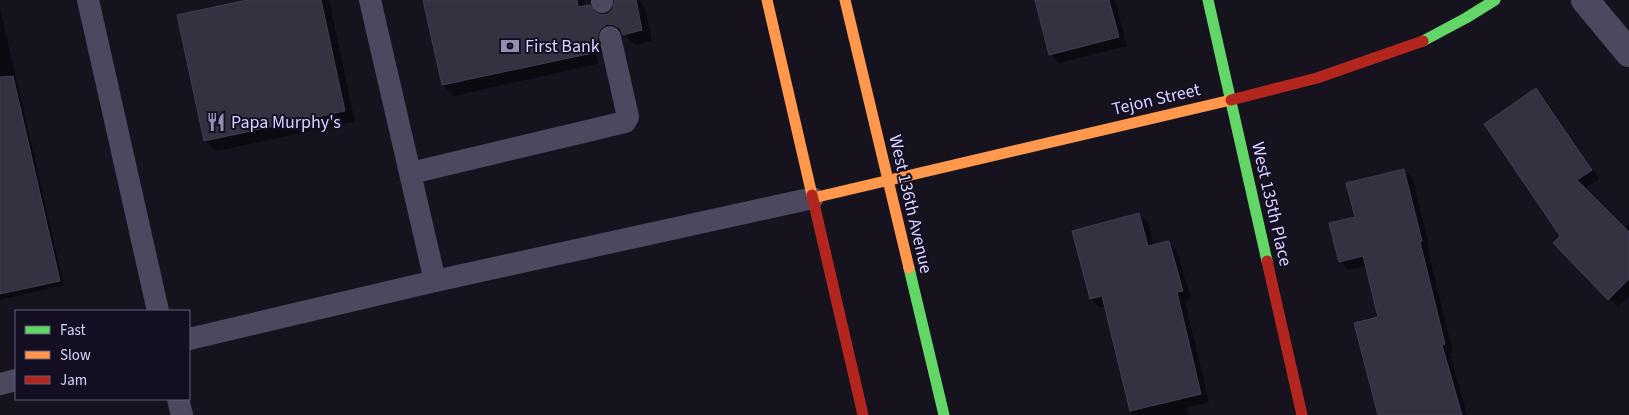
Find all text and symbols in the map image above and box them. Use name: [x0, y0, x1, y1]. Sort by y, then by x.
place label: First Bank: [525, 34, 600, 59]
bank icon: First Bank: [499, 35, 521, 57]
street label: Tejon Street: [1109, 77, 1203, 122]
place label: Papa Murphy's: [231, 110, 341, 135]
restaurant icon: Papa Murphy's: [205, 111, 227, 133]
street label: West 136th Avenue: [882, 132, 939, 276]
street label: West 135th Place: [1245, 139, 1298, 269]
legend: [15, 310, 190, 400]
text: Fast: [60, 320, 86, 341]
text: Slow: [60, 345, 91, 366]
text: Jam: [60, 370, 87, 391]

